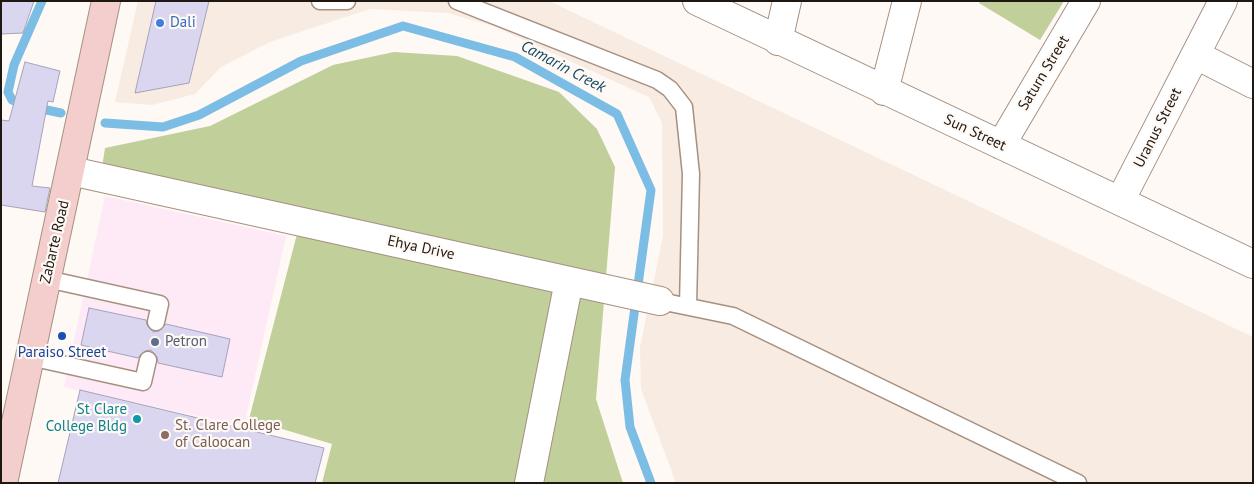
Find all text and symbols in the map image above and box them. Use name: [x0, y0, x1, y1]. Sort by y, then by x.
place label: Dali: [170, 14, 196, 32]
marker: Dali: [154, 17, 166, 29]
street label: Saturn Street: [1015, 32, 1073, 114]
water label: Camarin Creek: [517, 37, 609, 97]
street label: Uranus Street: [1130, 85, 1186, 171]
street label: Sun Street: [941, 111, 1009, 155]
street label: Zabarte Road: [37, 199, 73, 285]
street label: Ehya Drive: [386, 232, 456, 264]
marker: Paraiso Street: [56, 330, 68, 342]
place label: Petron: [165, 333, 207, 351]
marker: Petron: [149, 336, 161, 348]
place label: Paraiso Street: [18, 344, 106, 362]
place label: St Clare College Bldg: [46, 401, 127, 436]
marker: St Clare College Bldg: [131, 413, 143, 425]
place label: St. Clare College of Caloocan: [175, 417, 281, 452]
marker: St. Clare College of Caloocan: [159, 429, 171, 441]

